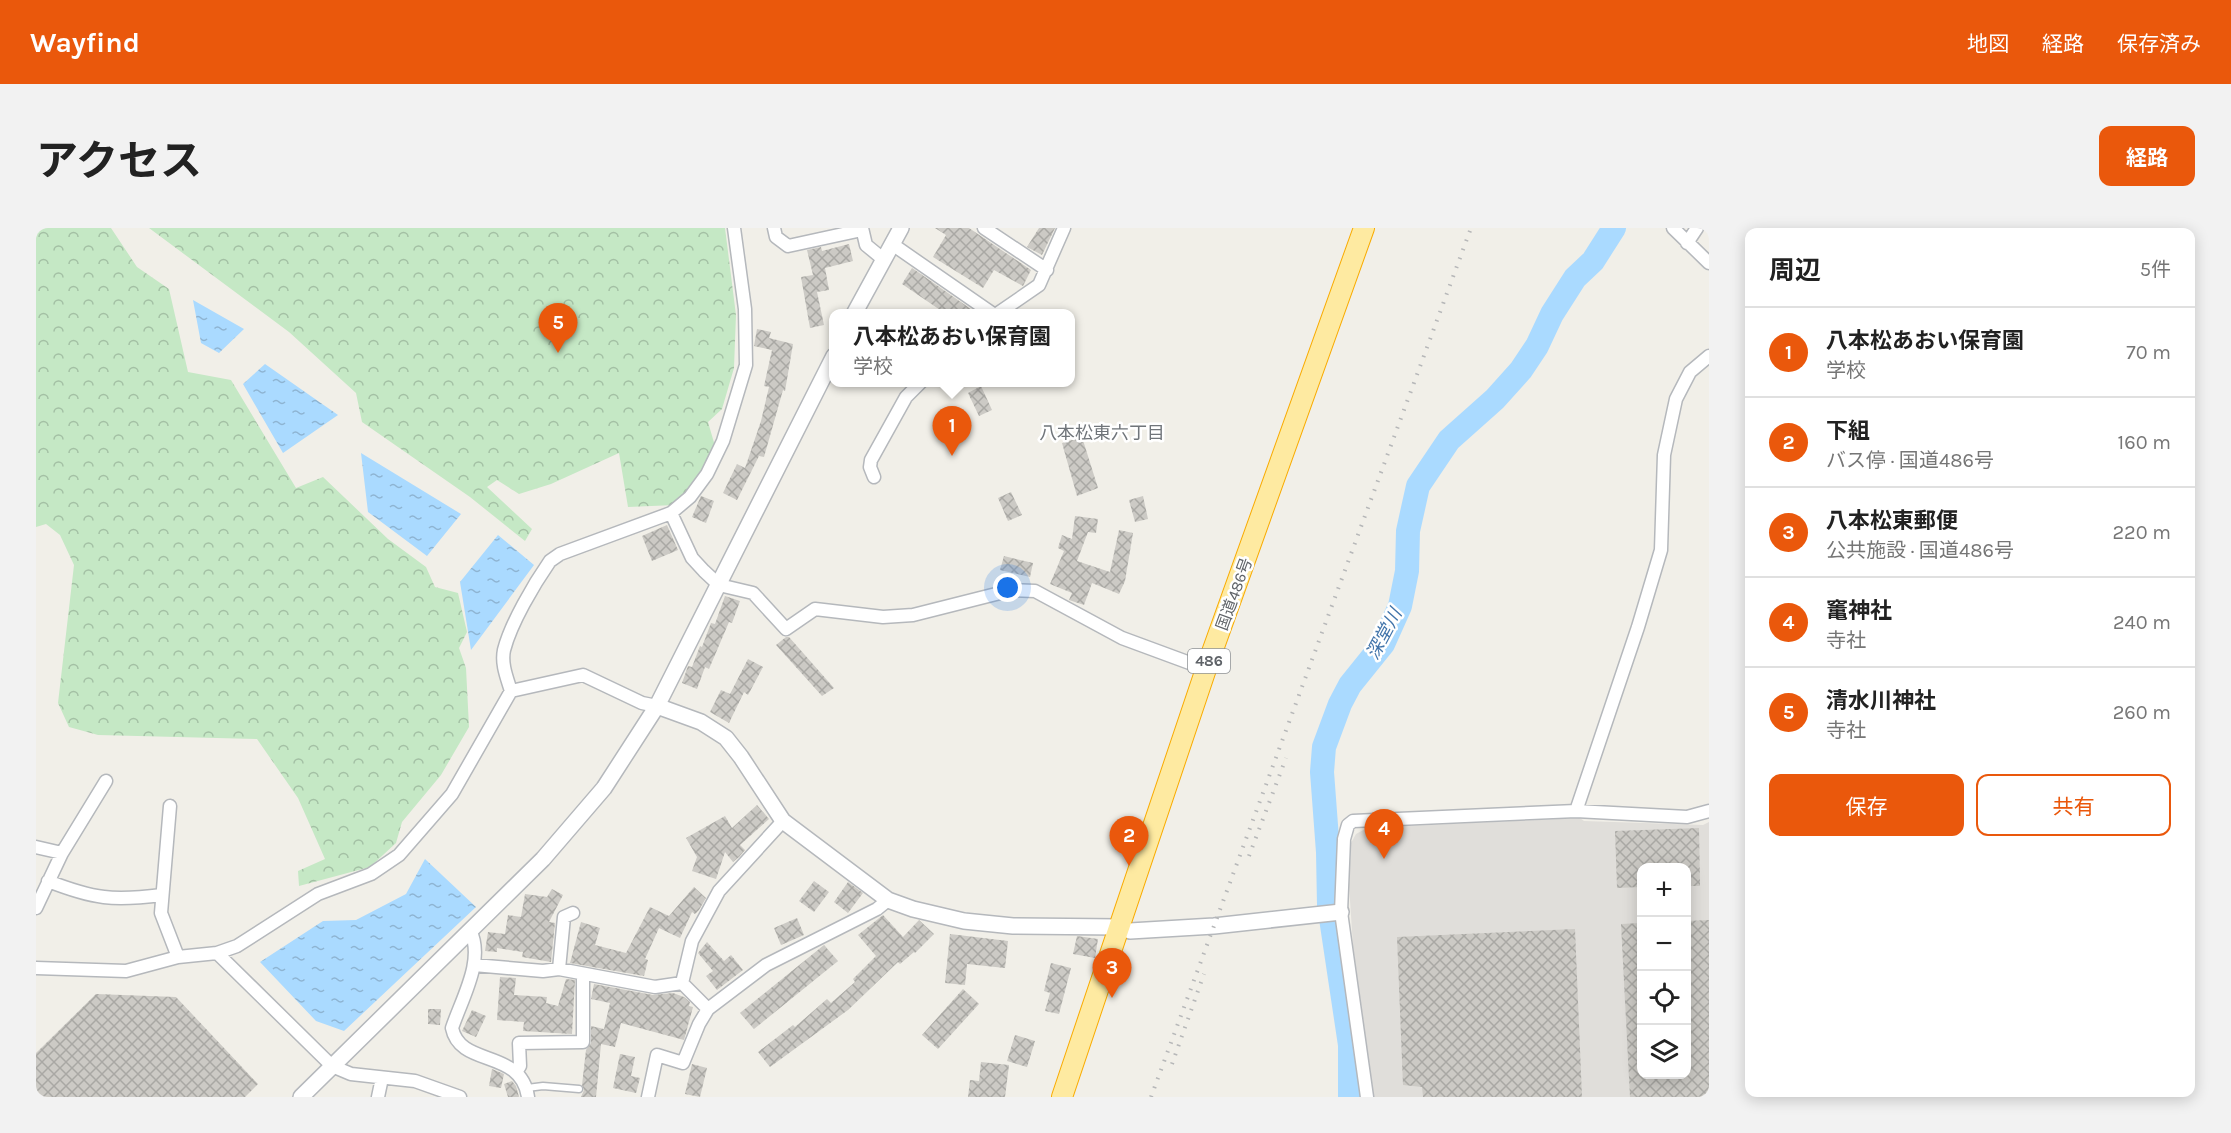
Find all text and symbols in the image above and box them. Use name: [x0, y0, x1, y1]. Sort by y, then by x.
text: Wayfind: [30, 26, 140, 59]
text: 地図: [1967, 32, 2009, 56]
text: 経路: [2042, 32, 2084, 56]
text: 保存済み: [2117, 32, 2201, 56]
button: 経路: [2099, 126, 2195, 186]
text: アクセス: [36, 136, 202, 186]
text: 周辺: [1769, 255, 1821, 286]
text: 5件: [2140, 258, 2171, 281]
pin: 5: [538, 304, 578, 353]
popup: [829, 309, 1075, 387]
text: 八本松あおい保育園: [853, 324, 1051, 350]
text: 八本松あおい保育園: [1826, 328, 2024, 354]
text: 1: [1785, 341, 1792, 364]
text: 70 m: [2126, 341, 2171, 364]
text: 学校: [853, 355, 893, 378]
text: 学校: [1826, 359, 1866, 382]
pin: 1: [932, 406, 972, 456]
text: 下組: [1826, 418, 1870, 444]
district label: 八本松東六丁目: [1039, 422, 1165, 444]
text: 2: [1782, 431, 1795, 454]
text: 160 m: [2118, 431, 2171, 454]
text: バス停 · 国道486号: [1826, 449, 1994, 472]
text: 八本松東郵便: [1826, 508, 1958, 534]
text: 3: [1782, 521, 1795, 544]
text: 220 m: [2112, 521, 2171, 544]
text: 公共施設 · 国道486号: [1826, 539, 2014, 562]
street label: 国道486号: [1212, 555, 1256, 633]
your location: [993, 573, 1022, 602]
text: 竃神社: [1826, 598, 1892, 624]
water label: 深堂川: [1362, 603, 1407, 663]
text: 4: [1783, 611, 1794, 634]
text: 240 m: [2113, 611, 2171, 634]
text: 寺社: [1826, 629, 1866, 652]
road number: 486: [1188, 649, 1230, 673]
text: 清水川神社: [1826, 688, 1936, 714]
text: 5: [1783, 701, 1794, 724]
text: 260 m: [2113, 701, 2171, 724]
text: 寺社: [1826, 719, 1866, 742]
button: 保存: [1769, 774, 1964, 836]
button: 共有: [1976, 774, 2171, 836]
pin: 4: [1364, 810, 1404, 859]
pin: 2: [1110, 816, 1148, 866]
map controls: [1637, 863, 1691, 1079]
button: +: [1637, 863, 1691, 917]
button: −: [1637, 917, 1691, 971]
pin: 3: [1092, 948, 1132, 998]
button: locate: [1637, 971, 1691, 1025]
button: layers: [1637, 1025, 1691, 1079]

